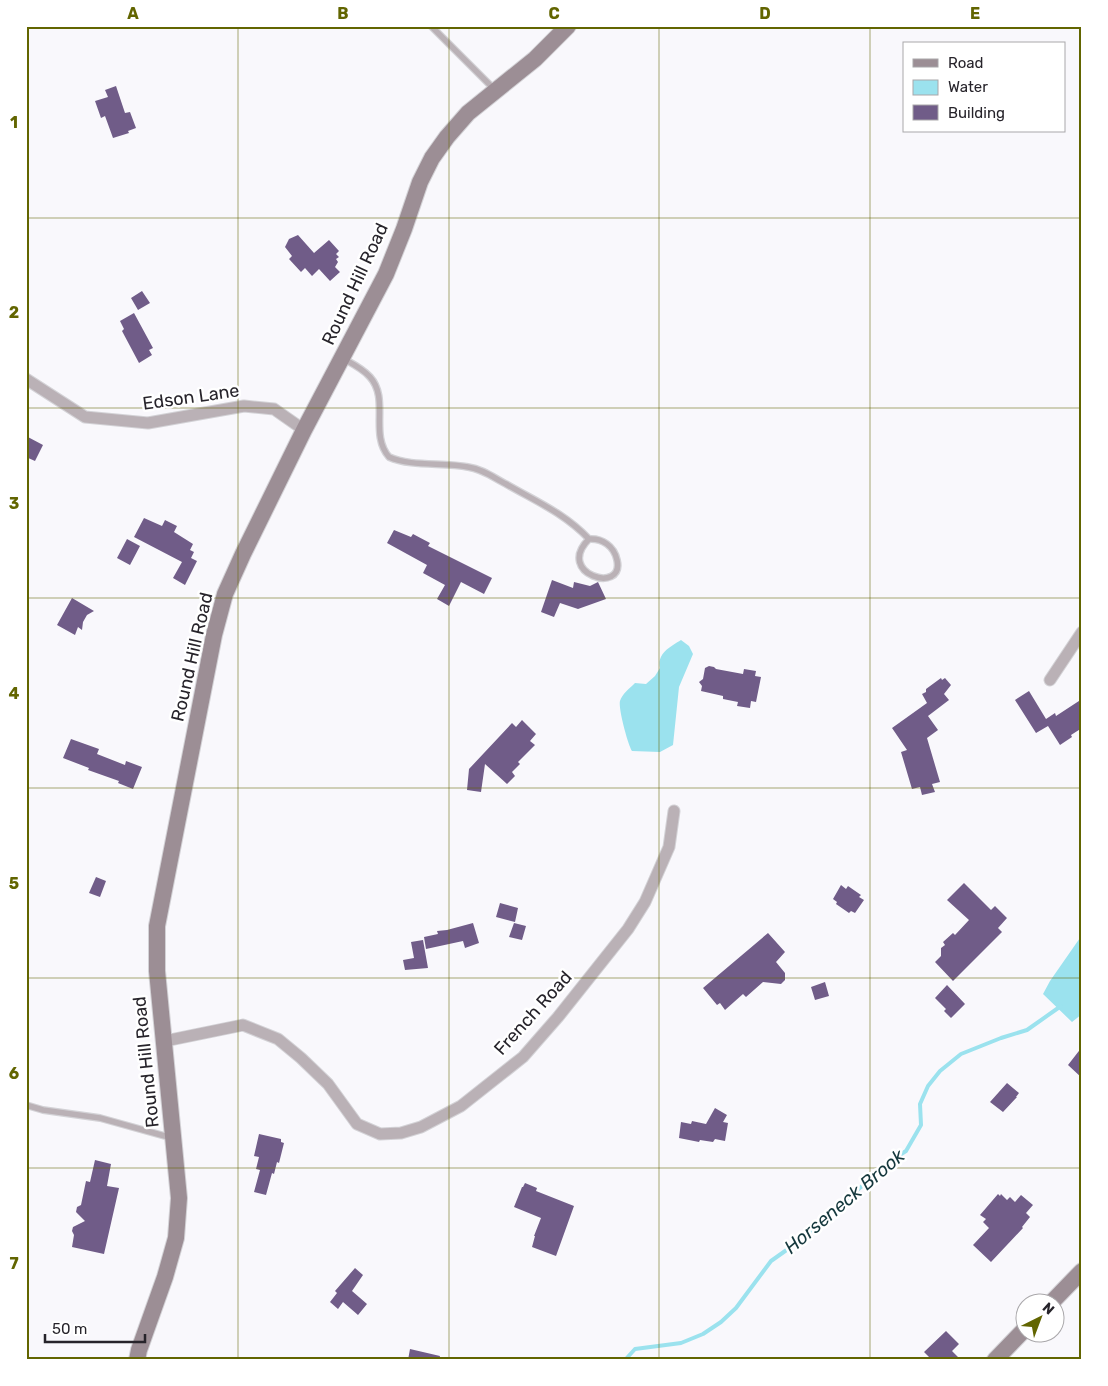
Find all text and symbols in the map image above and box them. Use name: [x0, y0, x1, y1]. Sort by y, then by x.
text: A: [127, 4, 139, 23]
text: B: [337, 4, 349, 23]
text: C: [548, 4, 560, 23]
text: D: [759, 4, 771, 23]
text: E: [970, 4, 980, 23]
legend: [903, 42, 1066, 132]
text: Road: [948, 54, 984, 72]
text: Water: [948, 78, 988, 96]
text: Building: [948, 104, 1005, 122]
text: 1: [10, 113, 18, 132]
street label: Round Hill Road: [317, 220, 393, 348]
text: 2: [9, 303, 19, 322]
street label: Edson Lane: [141, 379, 241, 415]
text: 3: [9, 494, 19, 513]
street label: Round Hill Road: [166, 590, 218, 724]
text: 4: [9, 684, 20, 703]
text: 5: [9, 874, 19, 893]
street label: French Road: [489, 966, 577, 1060]
street label: Round Hill Road: [128, 995, 164, 1129]
text: 6: [9, 1064, 19, 1083]
water label: Horseneck Brook: [779, 1144, 909, 1259]
text: 7: [9, 1254, 19, 1273]
north arrow: [1016, 1294, 1066, 1344]
text: N: [1039, 1299, 1058, 1318]
scale bar: [45, 1311, 145, 1343]
text: 50 m: [52, 1320, 87, 1338]

